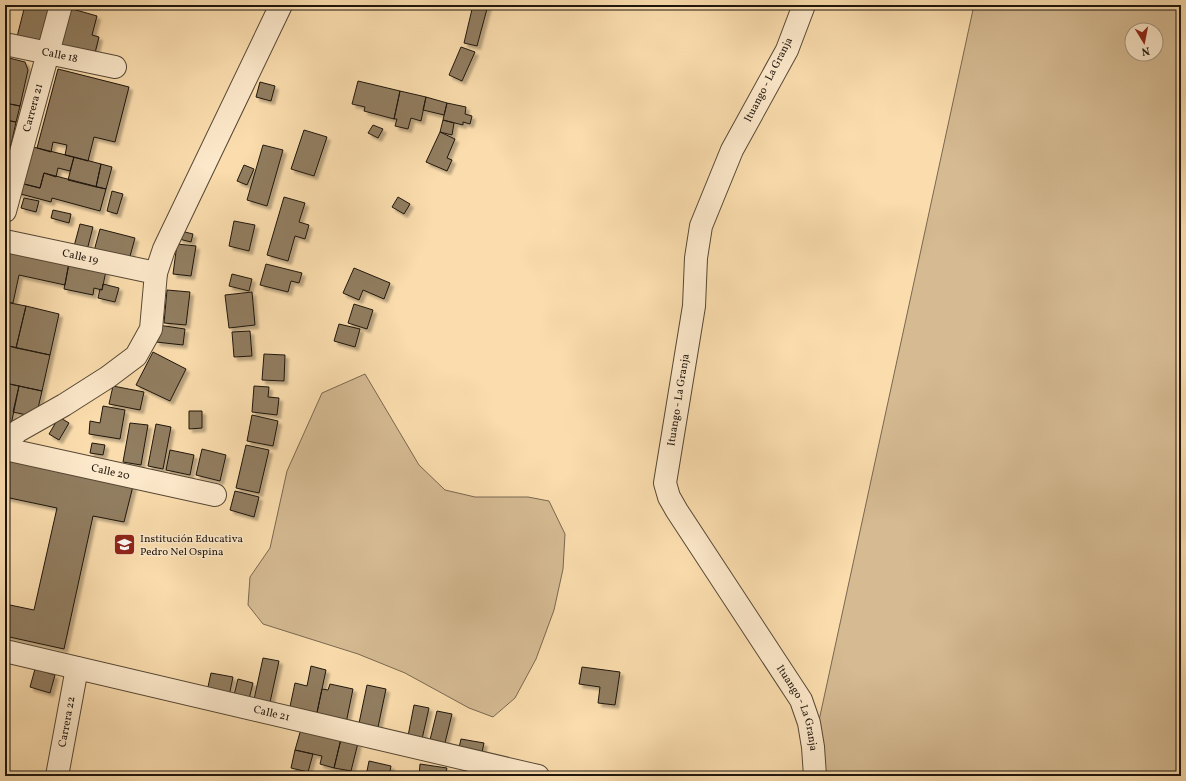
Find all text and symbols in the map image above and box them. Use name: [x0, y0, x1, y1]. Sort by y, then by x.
north arrow: [1124, 22, 1164, 62]
street label: Ituango - La Granja: [741, 35, 797, 125]
text: N: [1140, 42, 1151, 58]
street label: Calle 18: [40, 44, 80, 67]
street label: Carrera 21: [19, 82, 47, 134]
street label: Calle 19: [61, 246, 100, 268]
street label: Ituango - La Granja: [664, 352, 694, 447]
street label: Calle 20: [90, 461, 132, 484]
school or university icon: Institución Educativa Pedro Nel Ospina: [112, 532, 138, 558]
place label: Institución Educativa Pedro Nel Ospina: [140, 532, 243, 560]
street label: Ituango - La Granja: [773, 662, 821, 752]
street label: Carrera 22: [55, 695, 79, 748]
street label: Calle 21: [252, 702, 291, 725]

